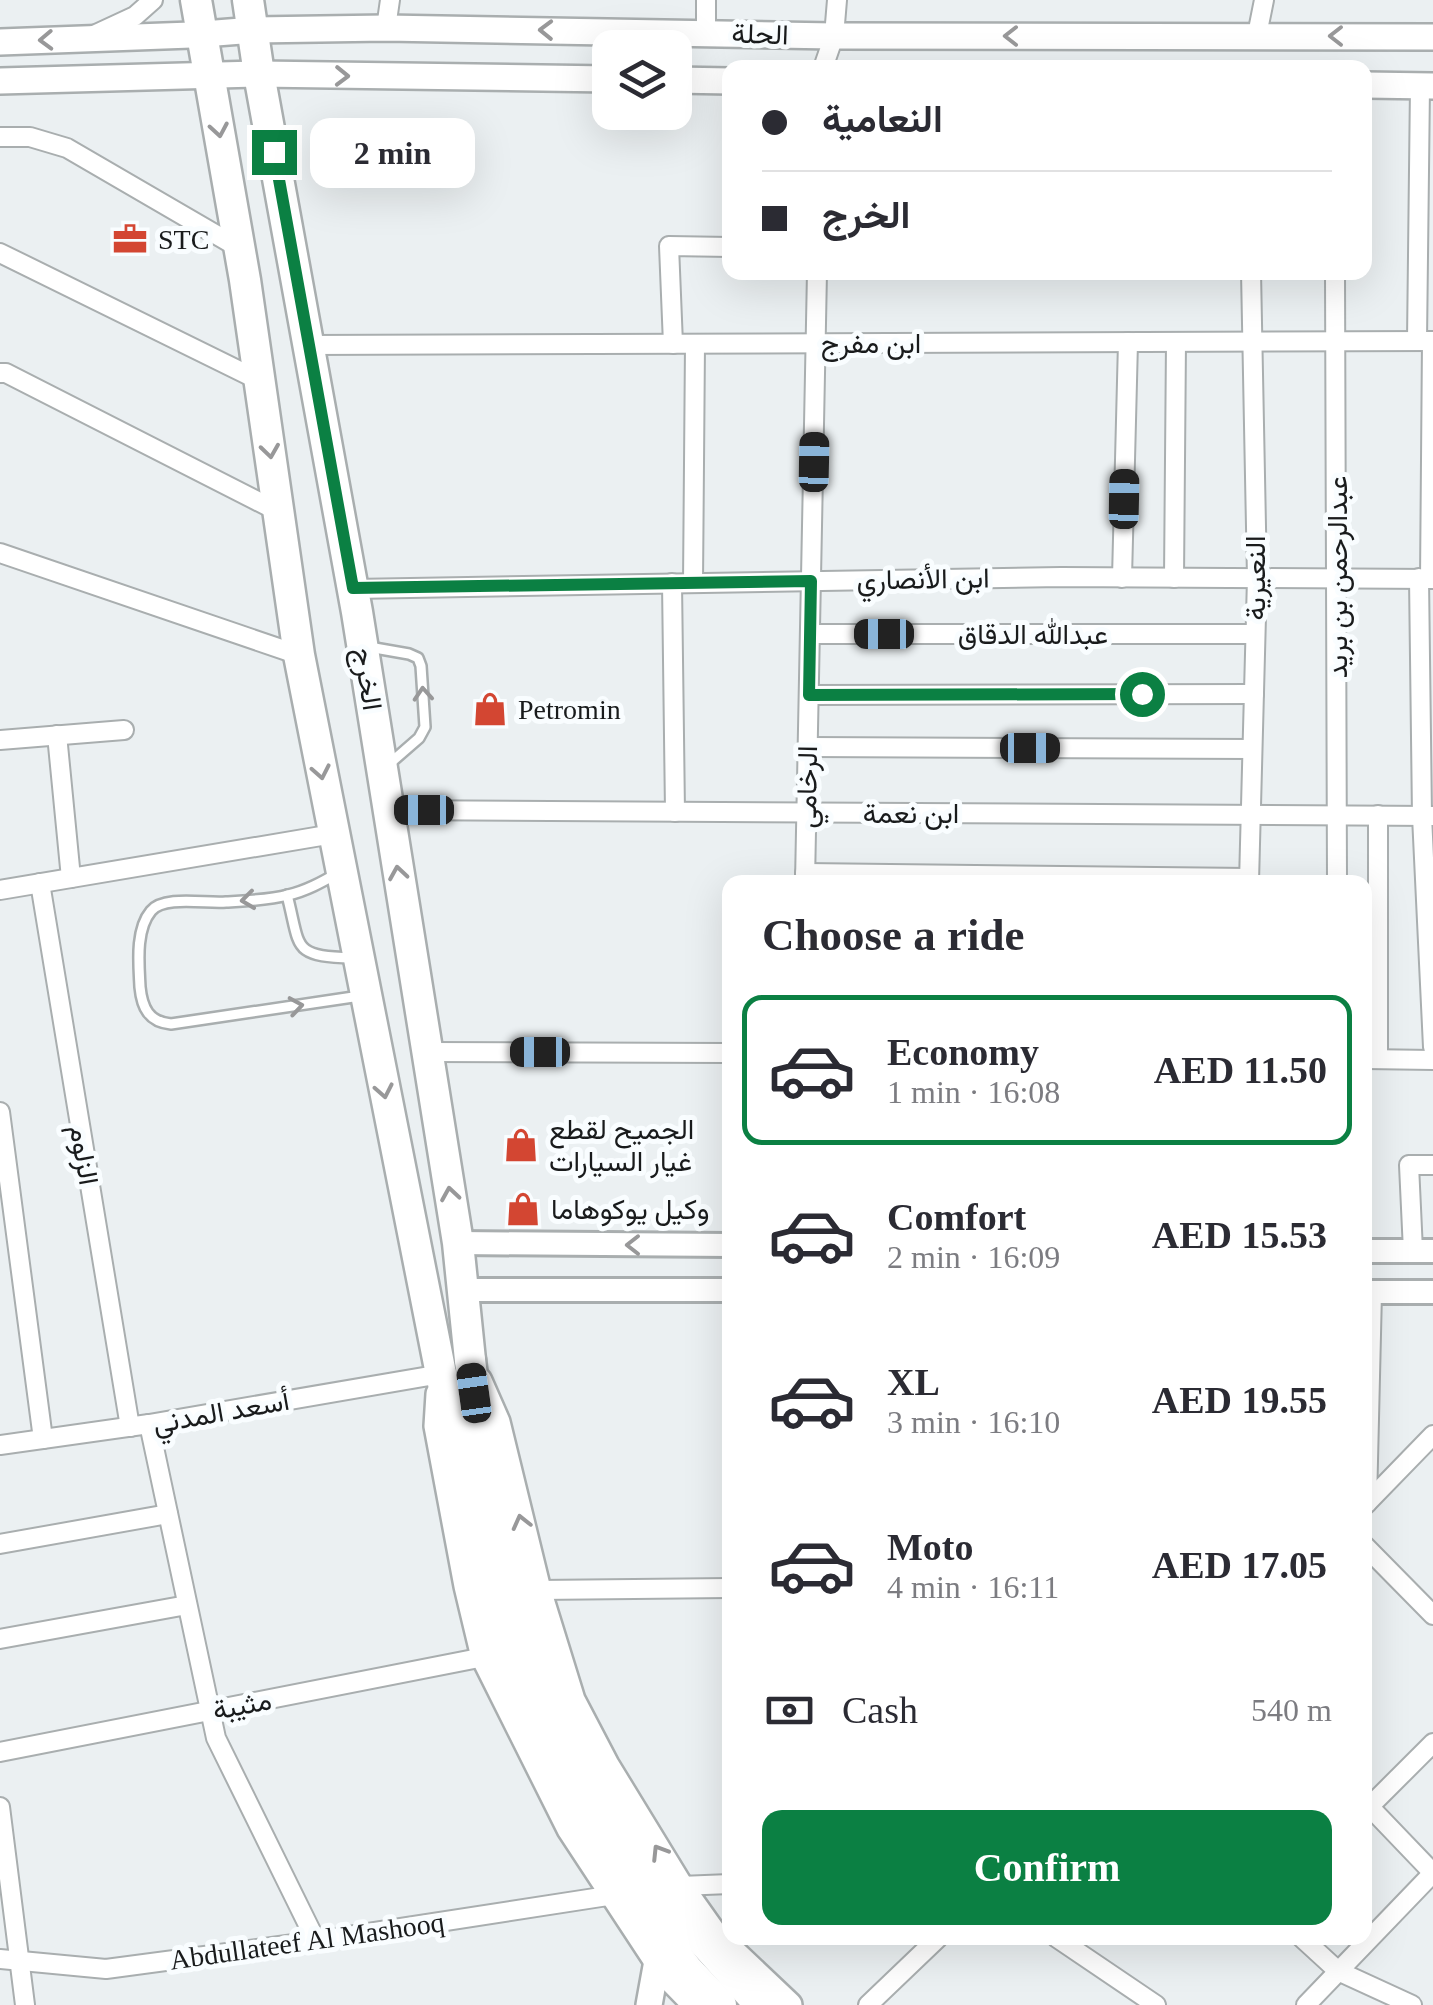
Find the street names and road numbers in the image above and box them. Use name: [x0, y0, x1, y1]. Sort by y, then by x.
street label: الحلة: [731, 18, 789, 50]
street label: ابن مفرج: [821, 328, 921, 362]
street label: عبدالرحمن بن بريد: [1322, 476, 1355, 678]
street label: النعيرية: [1240, 535, 1273, 621]
street label: ابن الأنصاري: [856, 561, 990, 603]
street label: عبدالله الدقاق: [958, 618, 1108, 651]
street label: الخرج: [345, 645, 388, 713]
street label: الرخامي: [791, 745, 830, 829]
street label: ابن نعمة: [863, 798, 959, 830]
street label: الزلوم: [61, 1122, 105, 1188]
street label: أسعد المدني: [150, 1385, 293, 1446]
street label: مثيبة: [210, 1684, 274, 1727]
street label: Abdullateef Al Mashooq: [168, 1906, 446, 1976]

